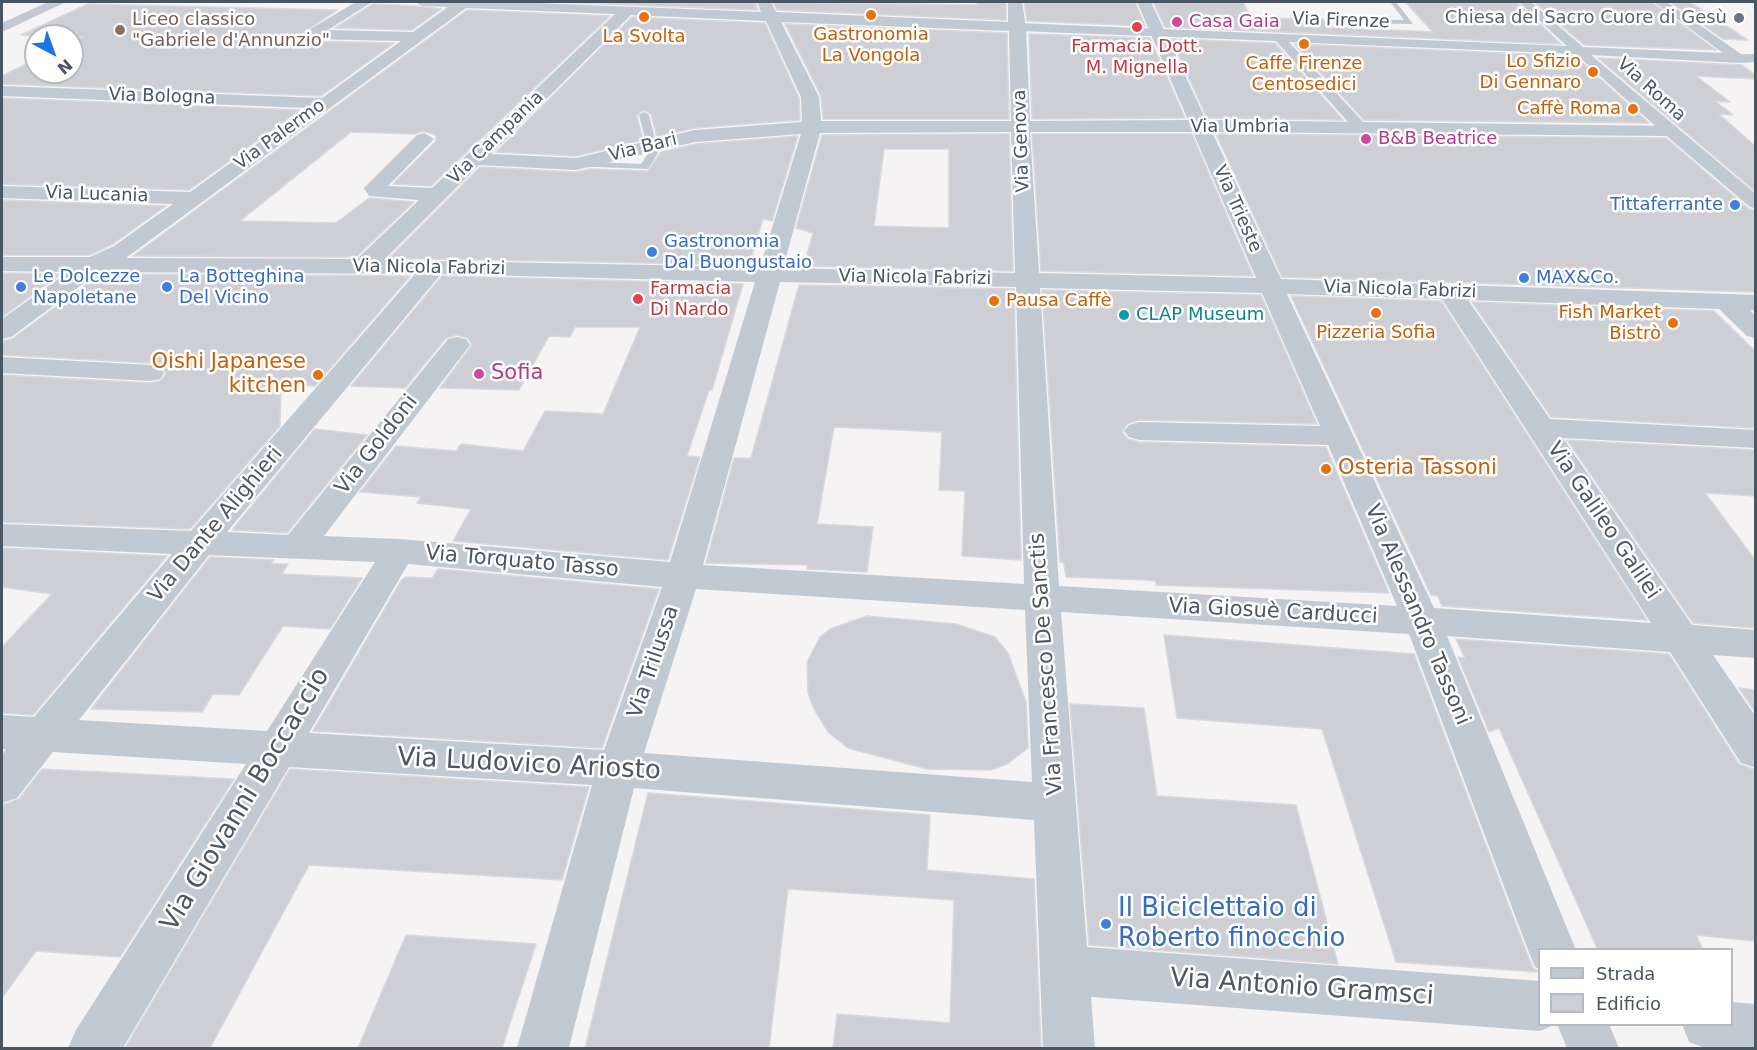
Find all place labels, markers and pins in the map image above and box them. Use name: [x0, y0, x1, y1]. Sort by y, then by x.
place label: Chiesa del Sacro Cuore di Gesù: [1445, 7, 1727, 29]
marker: Gastronomia La Vongola: [864, 8, 878, 22]
place label: Liceo classico "Gabriele d'Annunzio": [132, 9, 330, 52]
marker: La Svolta: [637, 10, 651, 24]
place label: Casa Gaia: [1189, 11, 1280, 33]
marker: Chiesa del Sacro Cuore di Gesù: [1732, 11, 1746, 25]
marker: Casa Gaia: [1170, 15, 1184, 29]
marker: Farmacia Dott. M. Mignella: [1130, 20, 1144, 34]
marker: Liceo classico "Gabriele d'Annunzio": [113, 23, 127, 37]
place label: Gastronomia La Vongola: [813, 24, 929, 66]
place label: La Svolta: [603, 26, 685, 48]
place label: Farmacia Dott. M. Mignella: [1071, 36, 1203, 78]
marker: Caffe Firenze Centosedici: [1297, 37, 1311, 51]
place label: Lo Sfizio Di Gennaro: [1480, 51, 1581, 94]
place label: Caffe Firenze Centosedici: [1246, 53, 1362, 96]
marker: Lo Sfizio Di Gennaro: [1586, 65, 1600, 79]
place label: Caffè Roma: [1517, 98, 1621, 120]
marker: Caffè Roma: [1626, 102, 1640, 116]
place label: B&B Beatrice: [1378, 128, 1497, 150]
marker: B&B Beatrice: [1359, 132, 1373, 146]
place label: Tittaferrante: [1610, 194, 1723, 216]
marker: Tittaferrante: [1728, 198, 1742, 212]
place label: Gastronomia Dal Buongustaio: [664, 231, 812, 274]
marker: Gastronomia Dal Buongustaio: [645, 245, 659, 259]
place label: Le Dolcezze Napoletane: [33, 266, 140, 308]
place label: La Botteghina Del Vicino: [179, 266, 305, 308]
place label: MAX&Co.: [1536, 267, 1619, 289]
marker: MAX&Co.: [1517, 271, 1531, 285]
place label: Farmacia Di Nardo: [650, 278, 731, 320]
marker: Le Dolcezze Napoletane: [14, 280, 28, 294]
marker: La Botteghina Del Vicino: [160, 280, 174, 294]
place label: Pausa Caffè: [1006, 290, 1112, 312]
marker: Farmacia Di Nardo: [631, 292, 645, 306]
marker: Pausa Caffè: [987, 294, 1001, 308]
place label: Fish Market Bistrò: [1559, 302, 1661, 344]
place label: CLAP Museum: [1136, 304, 1264, 326]
marker: Pizzeria Sofia: [1369, 306, 1383, 320]
marker: CLAP Museum: [1117, 308, 1131, 322]
marker: Fish Market Bistrò: [1666, 316, 1680, 330]
place label: Pizzeria Sofia: [1316, 322, 1436, 344]
place label: Oishi Japanese kitchen: [152, 350, 306, 400]
place label: Sofia: [491, 361, 543, 387]
marker: Sofia: [472, 367, 486, 381]
marker: Oishi Japanese kitchen: [311, 368, 325, 382]
place label: Osteria Tassoni: [1338, 456, 1497, 482]
marker: Osteria Tassoni: [1319, 462, 1333, 476]
place label: Il Biciclettaio di Roberto finocchio: [1118, 893, 1345, 954]
marker: Il Biciclettaio di Roberto finocchio: [1099, 917, 1113, 931]

